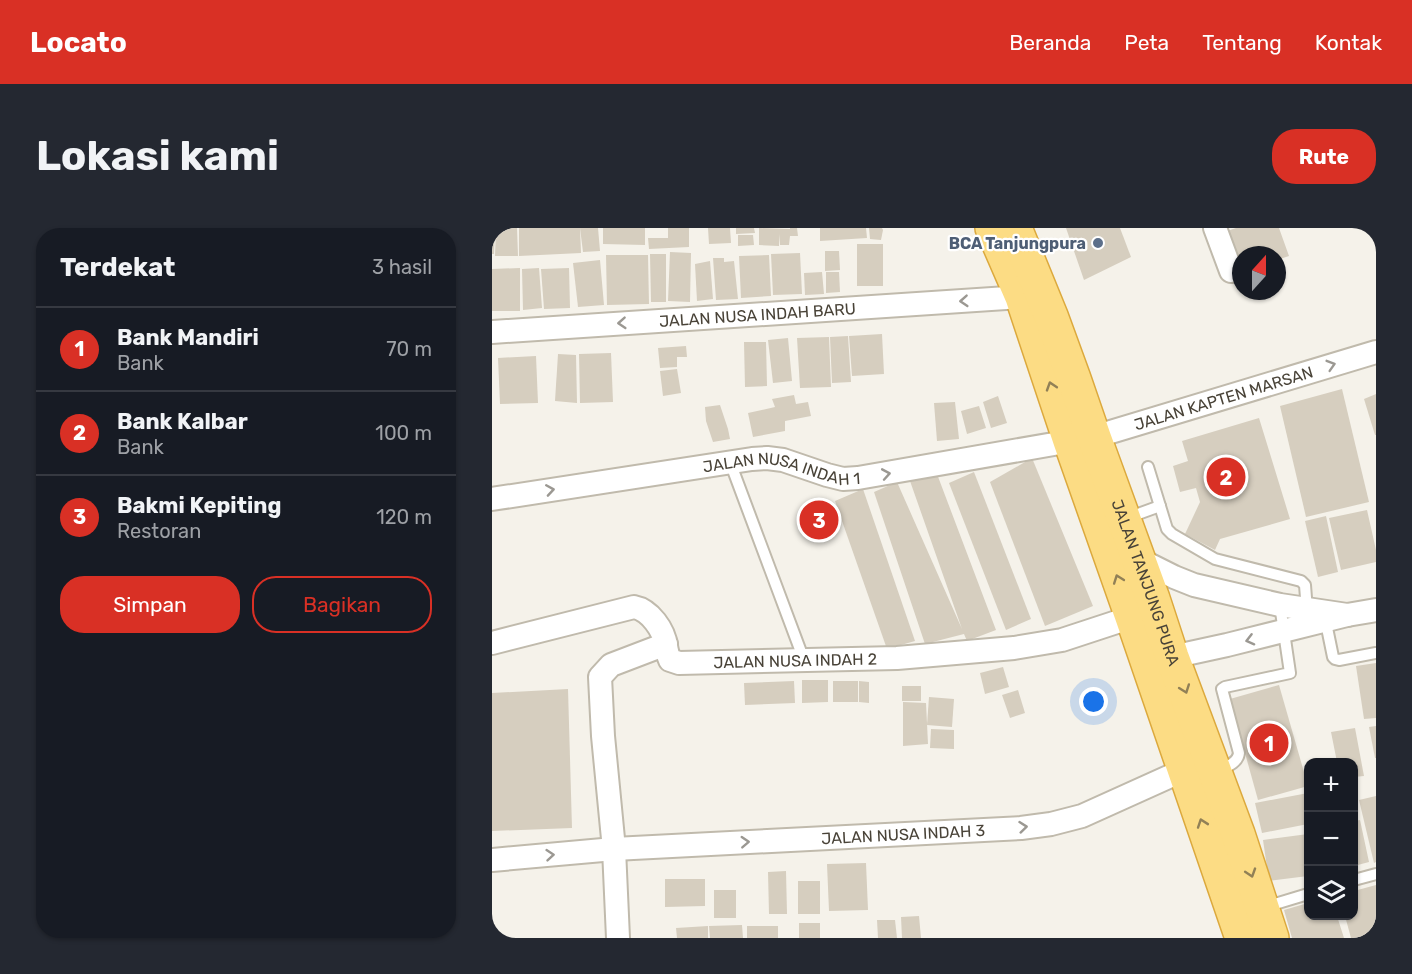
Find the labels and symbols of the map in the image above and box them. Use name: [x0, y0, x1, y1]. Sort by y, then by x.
place label: BCA Tanjungpura: [949, 234, 1086, 253]
marker: BCA Tanjungpura: [1091, 236, 1105, 250]
north arrow: [1232, 246, 1286, 300]
one-way arrow: [959, 295, 968, 308]
street label: JALAN NUSA INDAH BARU: [658, 298, 856, 330]
one-way arrow: [618, 317, 627, 330]
one-way arrow: [1325, 360, 1336, 372]
street label: JALAN KAPTEN MARSAN: [1132, 362, 1315, 434]
one-way arrow: [1046, 381, 1059, 392]
street label: JALAN NUSA INDAH 1: [702, 448, 861, 489]
pin: 2: [1206, 454, 1246, 500]
one-way arrow: [881, 468, 890, 480]
one-way arrow: [544, 484, 554, 497]
street label: JALAN TANJUNG PURA: [1108, 497, 1184, 669]
pin: 3: [800, 498, 838, 542]
one-way arrow: [1113, 574, 1126, 585]
one-way arrow: [1245, 632, 1255, 645]
street label: JALAN NUSA INDAH 2: [713, 649, 877, 672]
one-way arrow: [1177, 684, 1190, 694]
your location: [1079, 687, 1108, 716]
pin: 1: [1250, 720, 1288, 766]
one-way arrow: [1197, 818, 1209, 829]
street label: JALAN NUSA INDAH 3: [821, 820, 985, 848]
one-way arrow: [1019, 822, 1028, 834]
one-way arrow: [740, 836, 749, 849]
one-way arrow: [546, 849, 555, 862]
one-way arrow: [1243, 867, 1256, 878]

